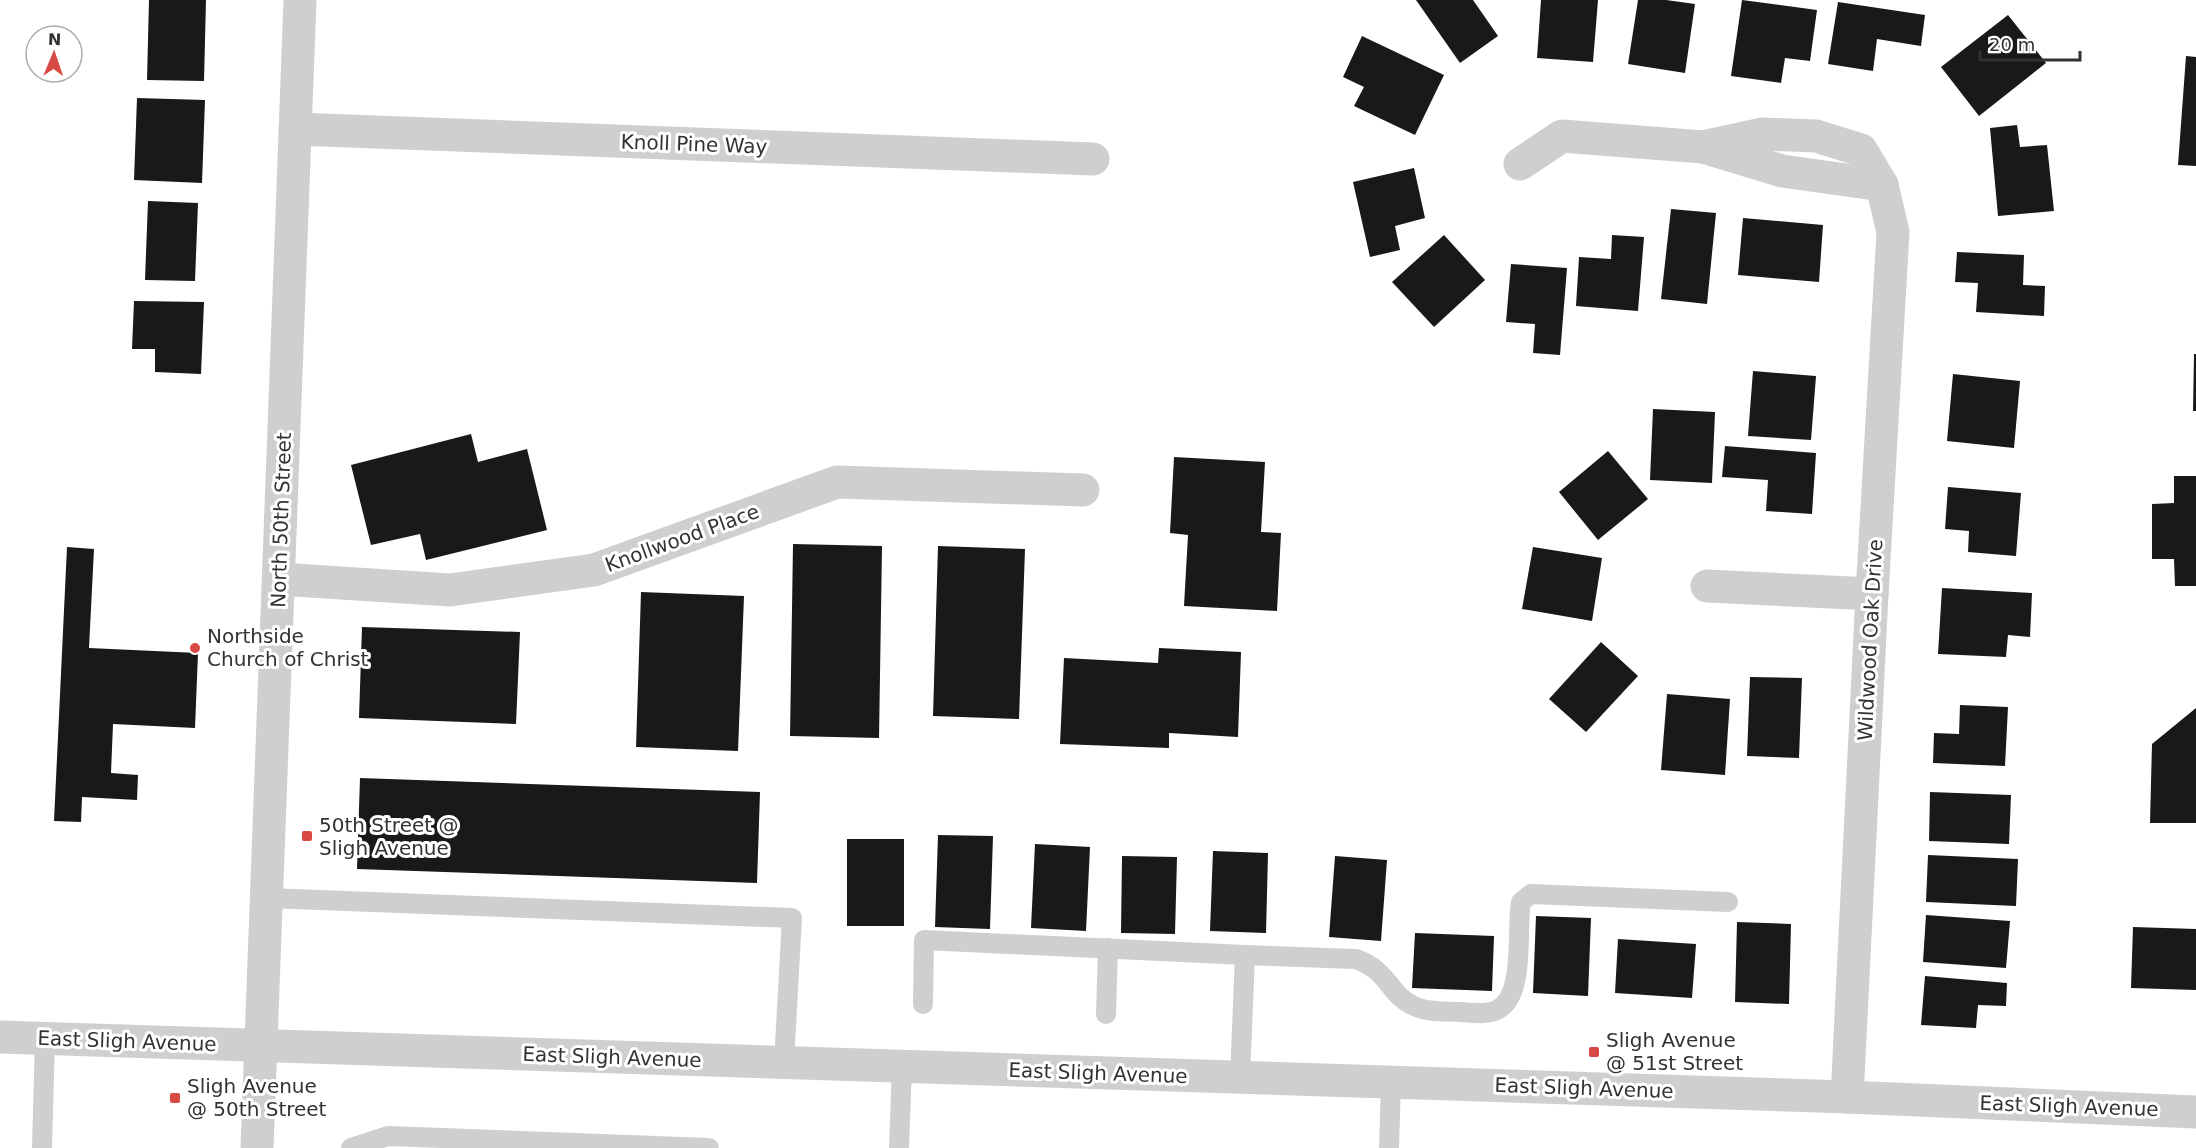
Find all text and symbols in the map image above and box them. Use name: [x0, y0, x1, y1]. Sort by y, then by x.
north arrow: [24, 24, 84, 84]
scale bar: [1980, 24, 2080, 62]
text: N: [47, 30, 62, 49]
text: 20 m: [1989, 34, 2035, 55]
street label: Knoll Pine Way: [620, 129, 768, 159]
street label: North 50th Street: [266, 432, 296, 608]
street label: Knollwood Place: [602, 499, 762, 577]
street label: Wildwood Oak Drive: [1853, 538, 1887, 742]
place label: Northside Church of Christ: [207, 624, 369, 671]
marker: Northside Church of Christ: [188, 641, 202, 655]
place label: 50th Street @ Sligh Avenue: [319, 813, 458, 860]
marker: 50th Street @ Sligh Avenue: [300, 829, 314, 843]
street label: East Sligh Avenue: [37, 1026, 217, 1056]
place label: Sligh Avenue @ 51st Street: [1606, 1028, 1743, 1075]
street label: East Sligh Avenue: [522, 1042, 702, 1072]
marker: Sligh Avenue @ 51st Street: [1587, 1045, 1601, 1059]
street label: East Sligh Avenue: [1008, 1058, 1188, 1088]
street label: East Sligh Avenue: [1494, 1073, 1674, 1103]
place label: Sligh Avenue @ 50th Street: [187, 1074, 327, 1121]
marker: Sligh Avenue @ 50th Street: [168, 1091, 182, 1105]
street label: East Sligh Avenue: [1979, 1091, 2159, 1121]

